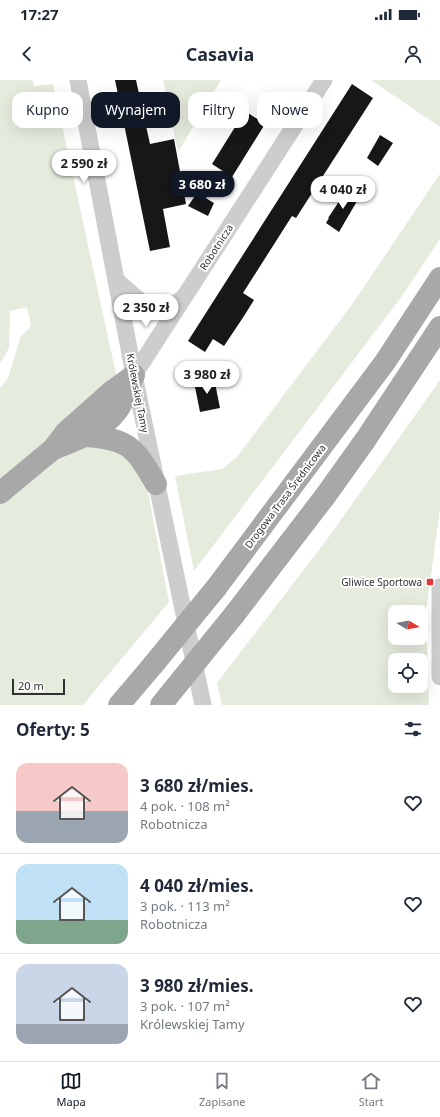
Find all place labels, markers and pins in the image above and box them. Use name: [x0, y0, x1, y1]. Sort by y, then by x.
pin: 2 590 zł: [43, 150, 125, 184]
pin: 3 680 zł: [161, 171, 243, 205]
pin: 4 040 zł: [302, 176, 384, 210]
pin: 2 350 zł: [105, 294, 187, 328]
pin: 3 980 zł: [166, 361, 248, 395]
place label: Gliwice Sportowa: [341, 575, 422, 589]
marker: Gliwice Sportowa: [425, 577, 435, 587]

